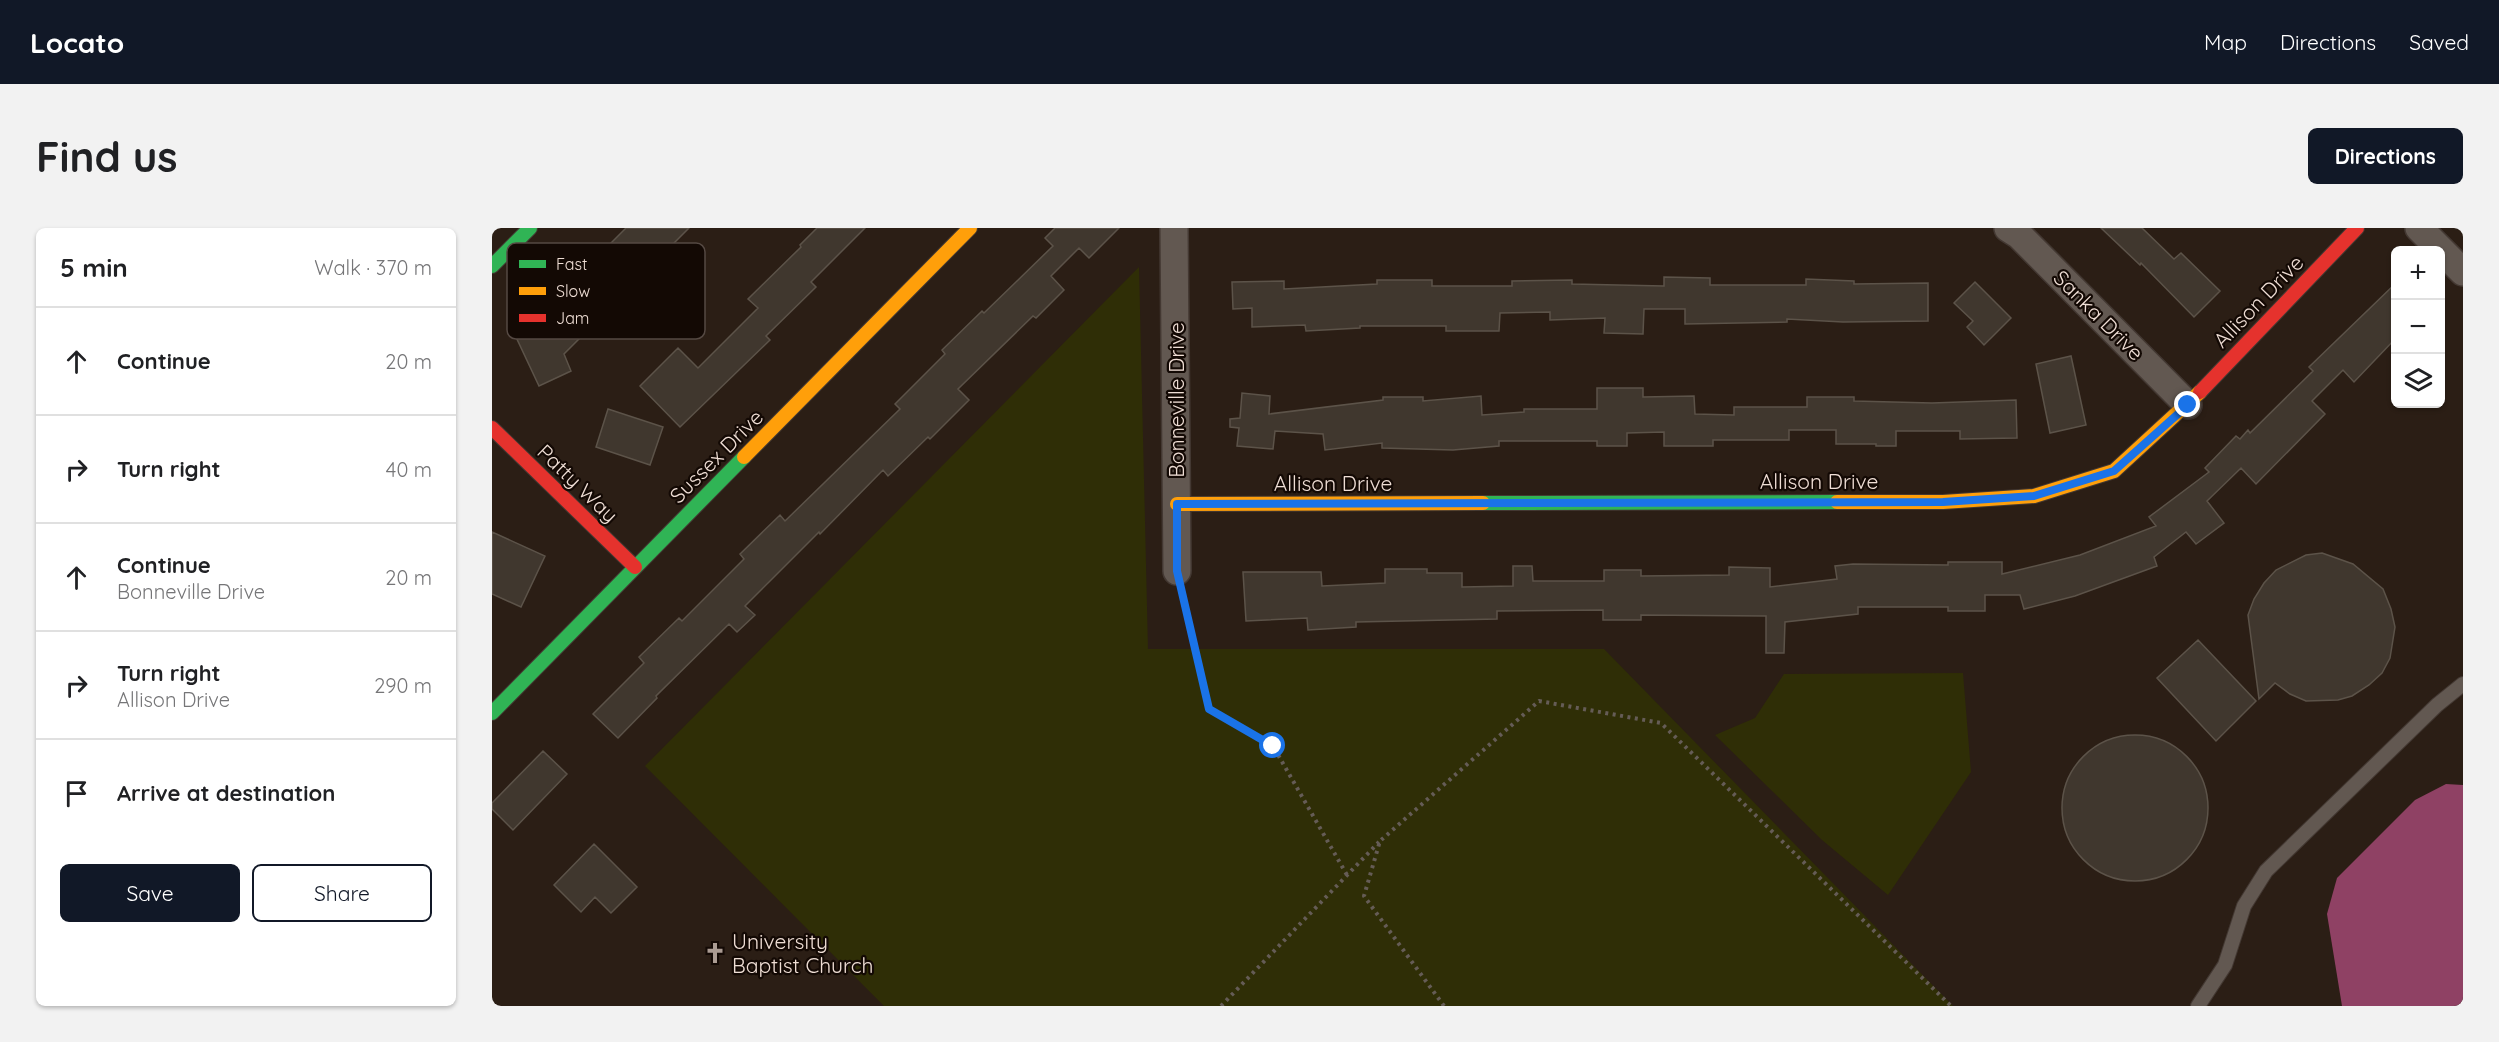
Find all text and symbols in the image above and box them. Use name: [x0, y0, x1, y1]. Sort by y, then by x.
text: Locato: [30, 25, 124, 60]
text: Map: [2204, 29, 2247, 55]
text: Directions: [2280, 29, 2376, 55]
text: Saved: [2409, 29, 2469, 55]
button: Directions: [2308, 128, 2463, 184]
text: Find us: [36, 130, 178, 183]
legend: [507, 243, 705, 339]
map controls: [2391, 246, 2445, 408]
button: +: [2391, 246, 2445, 300]
street label: Allison Drive: [2207, 249, 2309, 353]
text: 5 min: [60, 251, 128, 284]
text: Fast: [556, 254, 587, 274]
text: Walk · 370 m: [314, 255, 432, 280]
street label: Sanka Drive: [2049, 265, 2149, 365]
text: Slow: [556, 281, 590, 301]
button: −: [2391, 300, 2445, 354]
text: Jam: [556, 308, 589, 328]
street label: Bonneville Drive: [1163, 322, 1189, 478]
icon: ahead: [60, 345, 93, 378]
text: Continue: [117, 347, 211, 375]
text: 20 m: [385, 349, 432, 374]
button: layers: [2391, 354, 2445, 408]
route end: [2174, 391, 2200, 417]
street label: Sussex Drive: [664, 404, 768, 508]
street label: Patty Way: [532, 438, 624, 528]
icon: right: [60, 453, 93, 486]
text: Turn right: [117, 455, 221, 483]
text: 40 m: [386, 457, 432, 482]
street label: Allison Drive: [1760, 468, 1878, 494]
street label: Allison Drive: [1274, 470, 1392, 496]
text: Continue: [117, 551, 211, 579]
icon: ahead: [60, 561, 93, 594]
text: 20 m: [385, 565, 432, 590]
text: Bonneville Drive: [117, 579, 265, 604]
text: Turn right: [117, 659, 221, 687]
icon: right: [60, 669, 93, 702]
text: 290 m: [374, 673, 432, 698]
text: Allison Drive: [117, 687, 230, 712]
route start: [1259, 732, 1285, 758]
icon: arrive: [60, 777, 93, 810]
text: Arrive at destination: [117, 779, 335, 807]
button: Save: [60, 864, 240, 922]
button: Share: [252, 864, 432, 922]
place label: University Baptist Church: [732, 928, 873, 978]
church icon: University Baptist Church: [703, 941, 727, 965]

